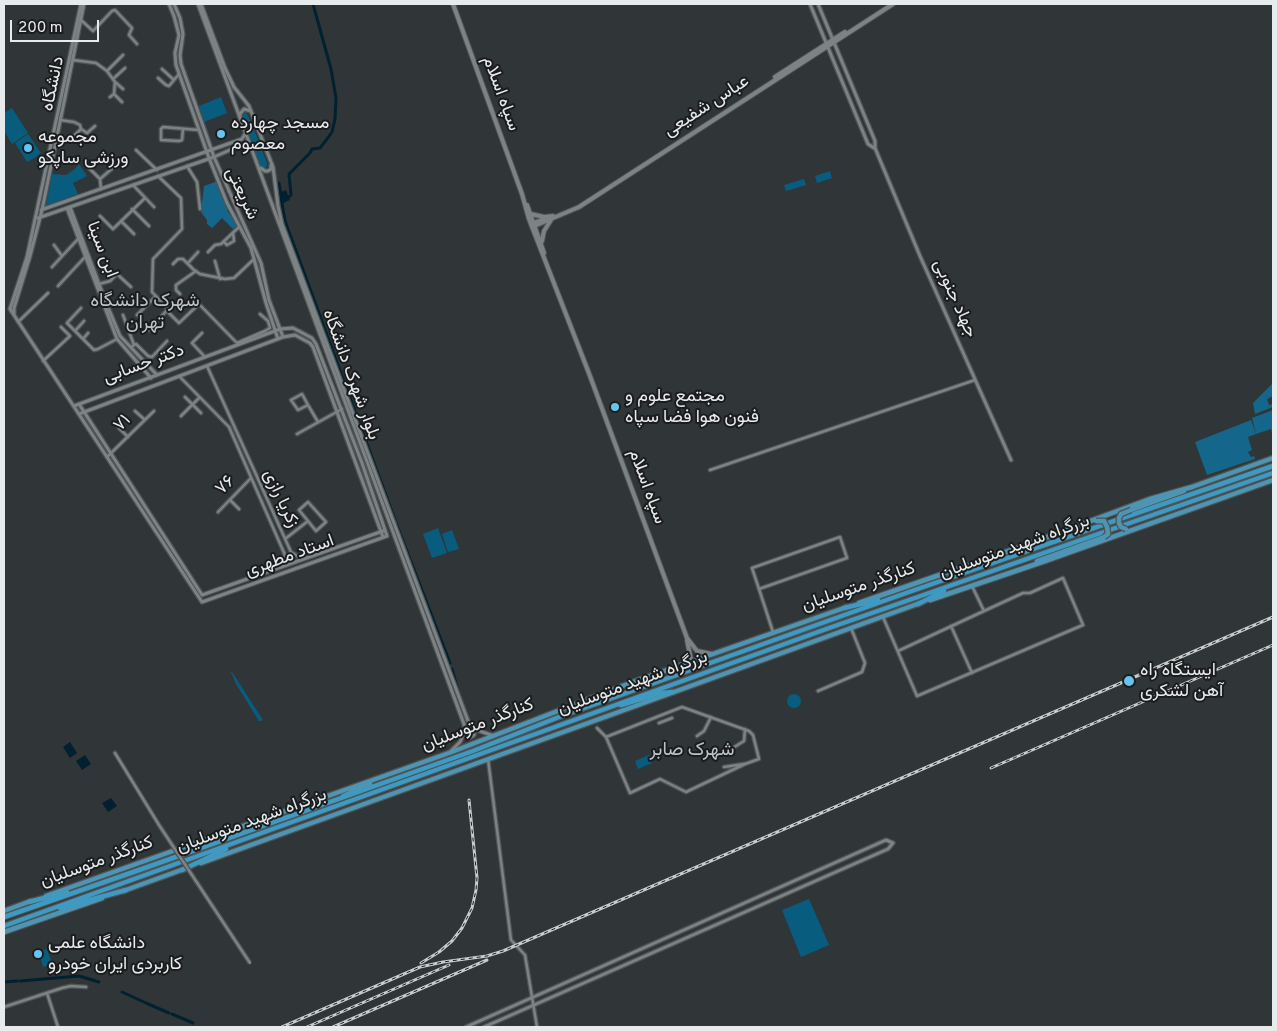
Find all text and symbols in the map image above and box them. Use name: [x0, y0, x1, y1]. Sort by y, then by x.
scale bar: [12, 10, 101, 42]
text: 200 m: [18, 19, 63, 38]
street label: سپاه اسلام: [477, 54, 523, 134]
street label: دانشگاه: [38, 55, 70, 113]
street label: عباس شفیعی: [660, 71, 754, 143]
place label: مسجد چهارده معصوم: [231, 113, 329, 156]
place label: مجموعه ورزشی ساپکو: [38, 127, 128, 170]
marker: مسجد چهارده معصوم: [215, 128, 227, 140]
marker: مجموعه ورزشی ساپکو: [22, 142, 34, 154]
street label: شریعتی: [220, 164, 262, 224]
street label: ابن سینا: [80, 219, 122, 281]
street label: جهاد جنوبی: [927, 257, 981, 341]
district label: شهرک دانشگاه تهران: [90, 291, 200, 335]
street label: بلوار شهرک دانشگاه: [316, 307, 384, 443]
street label: دکتر حسابی: [101, 340, 187, 390]
place label: مجتمع علوم و فنون هوا فضا سپاه: [625, 386, 759, 428]
marker: مجتمع علوم و فنون هوا فضا سپاه: [609, 401, 621, 413]
street label: ۷۱: [110, 411, 136, 437]
street label: سپاه اسلام: [623, 447, 669, 527]
street label: زکریا رازی: [257, 466, 303, 532]
street label: ۷۶: [212, 472, 240, 500]
street label: بزرگراه شهید متوسلیان: [937, 511, 1093, 585]
street label: استاد مطهری: [243, 531, 337, 583]
street label: کنارگذر متوسلیان: [799, 558, 919, 618]
street label: بزرگراه شهید متوسلیان: [555, 647, 711, 721]
place label: ایستگاه راه آهن لشکری: [1140, 660, 1223, 702]
marker: ایستگاه راه آهن لشکری: [1122, 674, 1136, 688]
street label: کنارگذر متوسلیان: [419, 695, 537, 757]
district label: شهرک صابر: [650, 740, 734, 762]
street label: بزرگراه شهید متوسلیان: [174, 785, 330, 859]
street label: کنارگذر متوسلیان: [38, 833, 156, 893]
place label: دانشگاه علمی کاربردی ایران خودرو: [48, 933, 182, 976]
marker: دانشگاه علمی کاربردی ایران خودرو: [32, 948, 44, 960]

